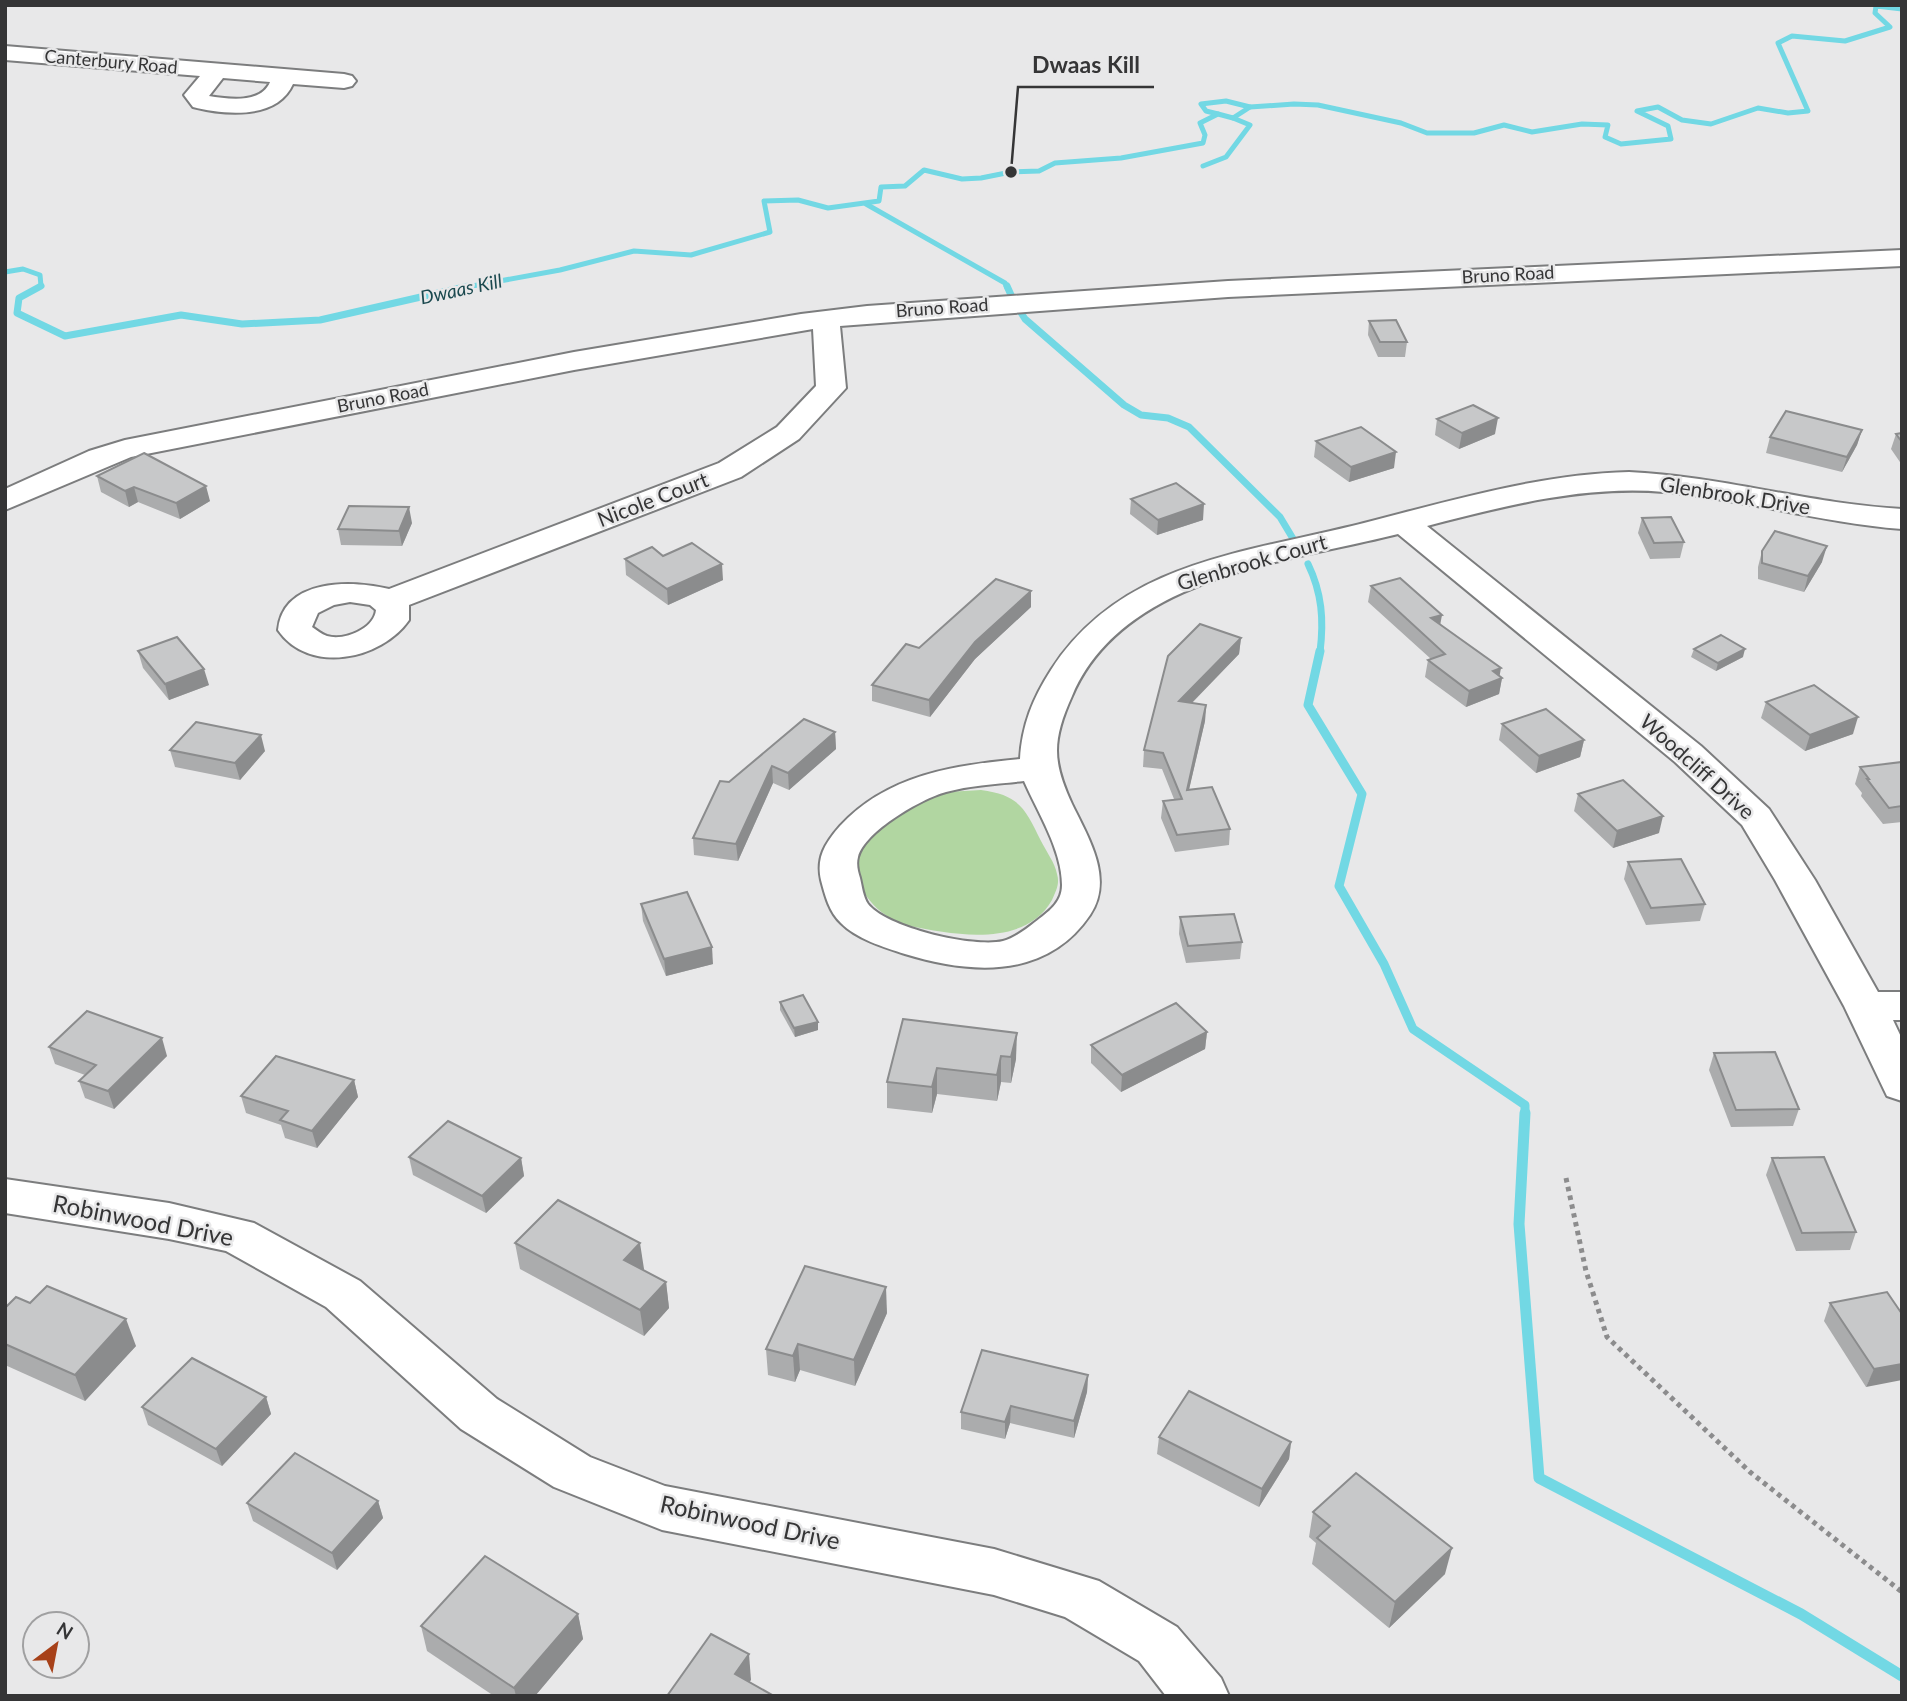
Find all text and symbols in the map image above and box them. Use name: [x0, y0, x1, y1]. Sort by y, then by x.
callout: Dwaas Kill: [1018, 43, 1154, 87]
street label: Canterbury Road: [44, 44, 178, 78]
text: Dwaas Kill: [1032, 50, 1140, 78]
street label: Bruno Road: [1461, 261, 1555, 287]
water label: Dwaas Kill: [418, 269, 504, 308]
street label: Bruno Road: [895, 293, 989, 321]
street label: Bruno Road: [335, 377, 430, 417]
street label: Nicole Court: [594, 466, 712, 531]
street label: Glenbrook Drive: [1658, 470, 1812, 519]
street label: Glenbrook Court: [1174, 528, 1330, 595]
street label: Woodcliff Drive: [1636, 708, 1760, 824]
street label: Robinwood Drive: [51, 1188, 236, 1251]
street label: Robinwood Drive: [658, 1488, 843, 1555]
north arrow: [21, 1610, 91, 1680]
text: N: [53, 1617, 78, 1644]

